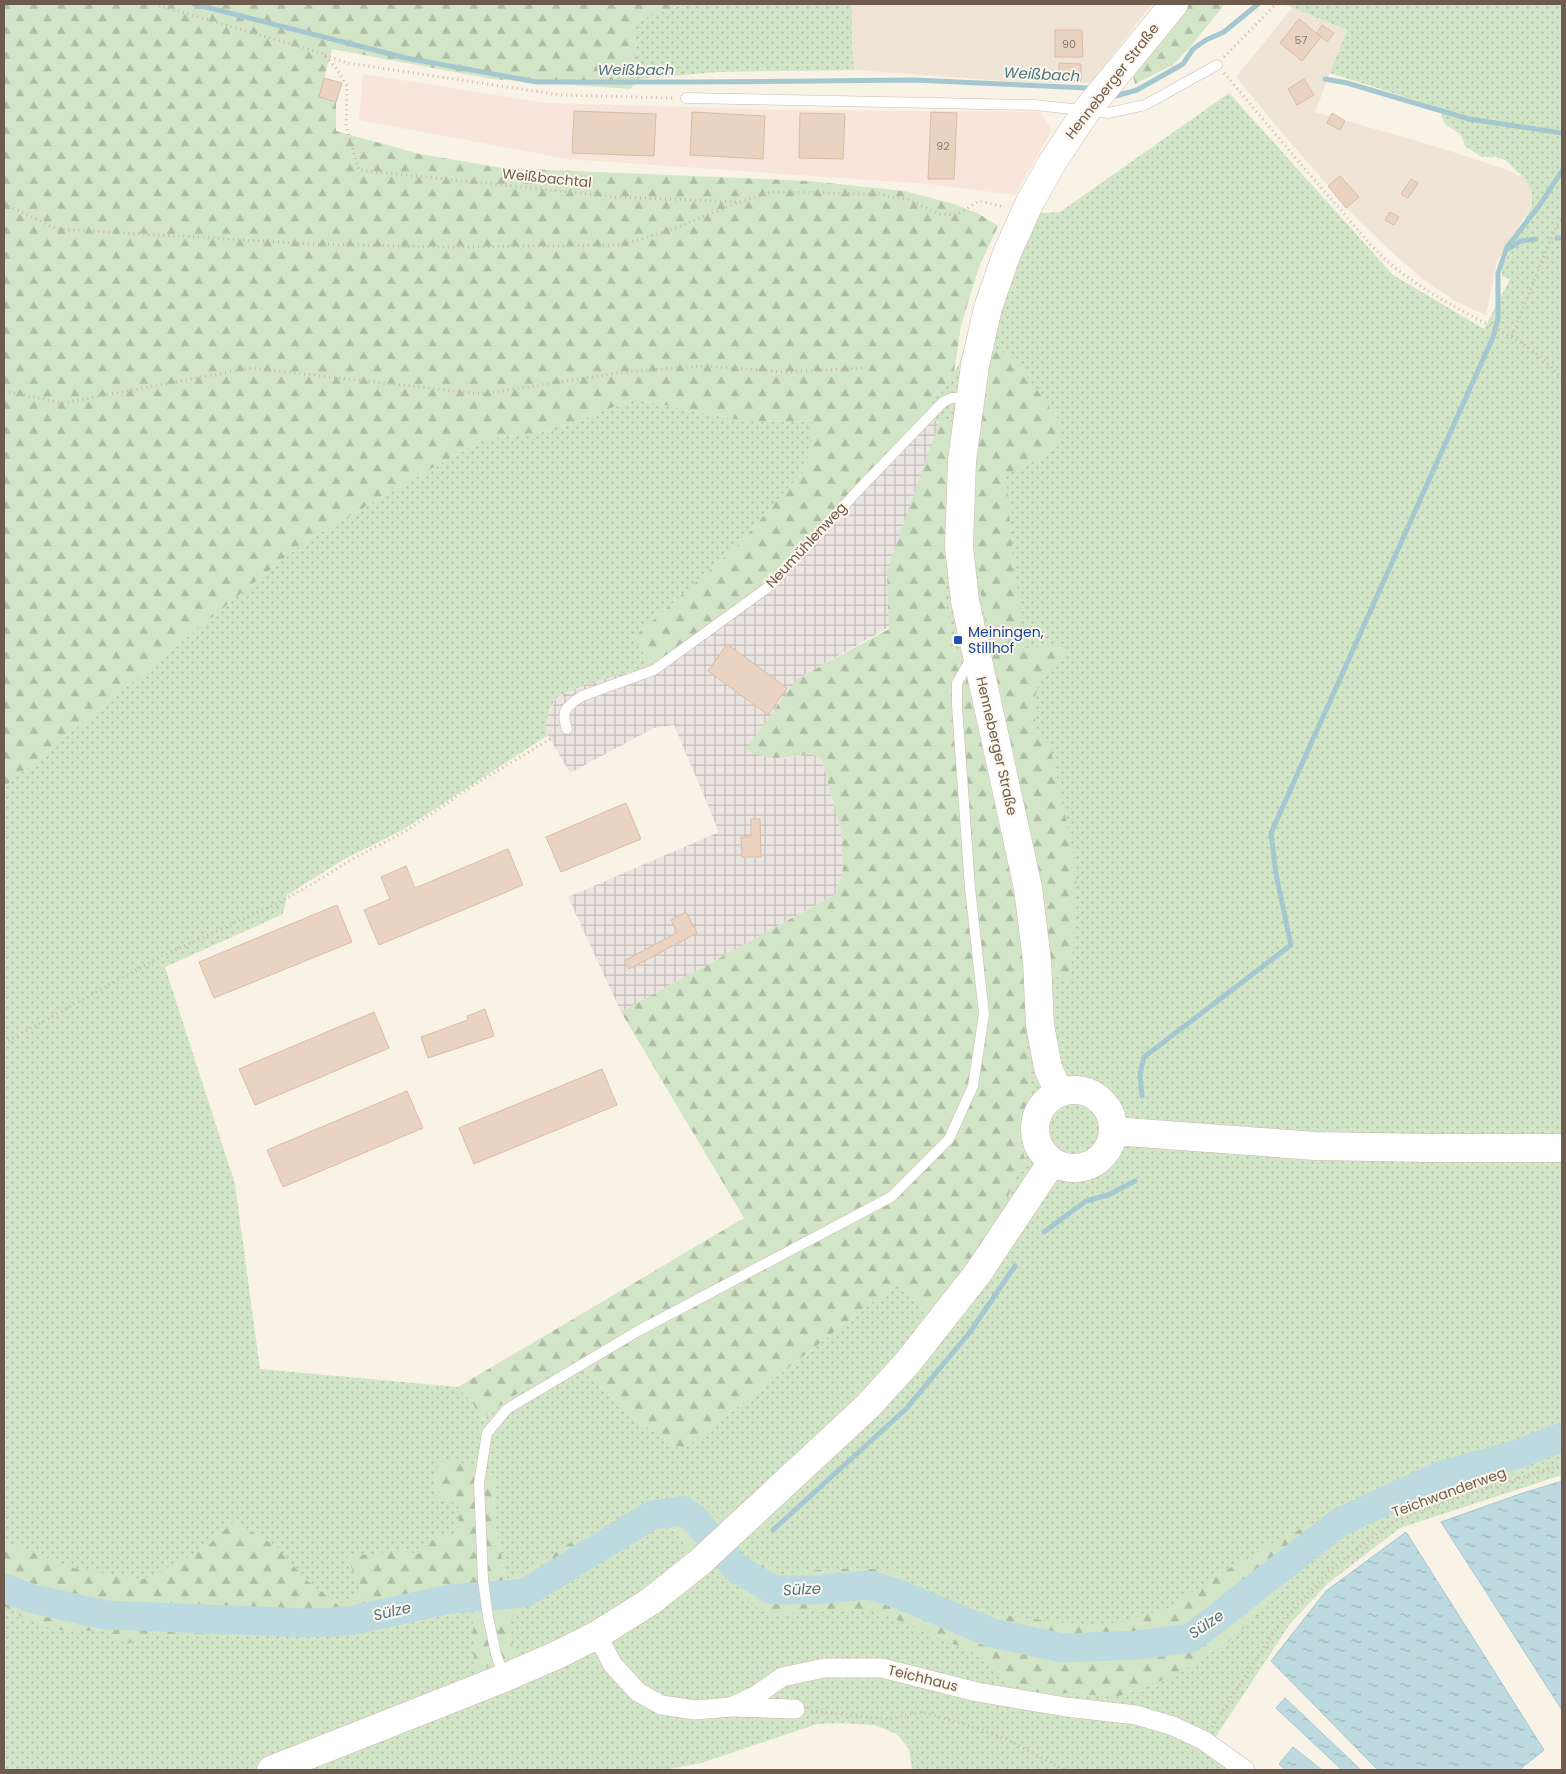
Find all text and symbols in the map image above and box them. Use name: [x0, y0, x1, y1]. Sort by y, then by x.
street label: Henneberger Straße: [1061, 19, 1164, 143]
house number: 57: [1295, 32, 1307, 48]
house number: 90: [1062, 36, 1076, 52]
water label: Weißbach: [598, 59, 674, 80]
water label: Weißbach: [1003, 62, 1081, 86]
house number: 92: [936, 138, 950, 154]
street label: Weißbachtal: [501, 163, 593, 193]
street label: Neumühlenweg: [761, 498, 851, 592]
place label: Meiningen, Stillhof: [968, 622, 1044, 658]
marker: Meiningen, Stillhof: [952, 634, 964, 646]
street label: Henneberger Straße: [971, 675, 1023, 818]
street label: Teichwanderweg: [1389, 1462, 1509, 1522]
water label: Sülze: [782, 1578, 822, 1600]
water label: Sülze: [371, 1596, 413, 1626]
water label: Sülze: [1184, 1605, 1228, 1643]
street label: Teichhaus: [886, 1660, 960, 1696]

